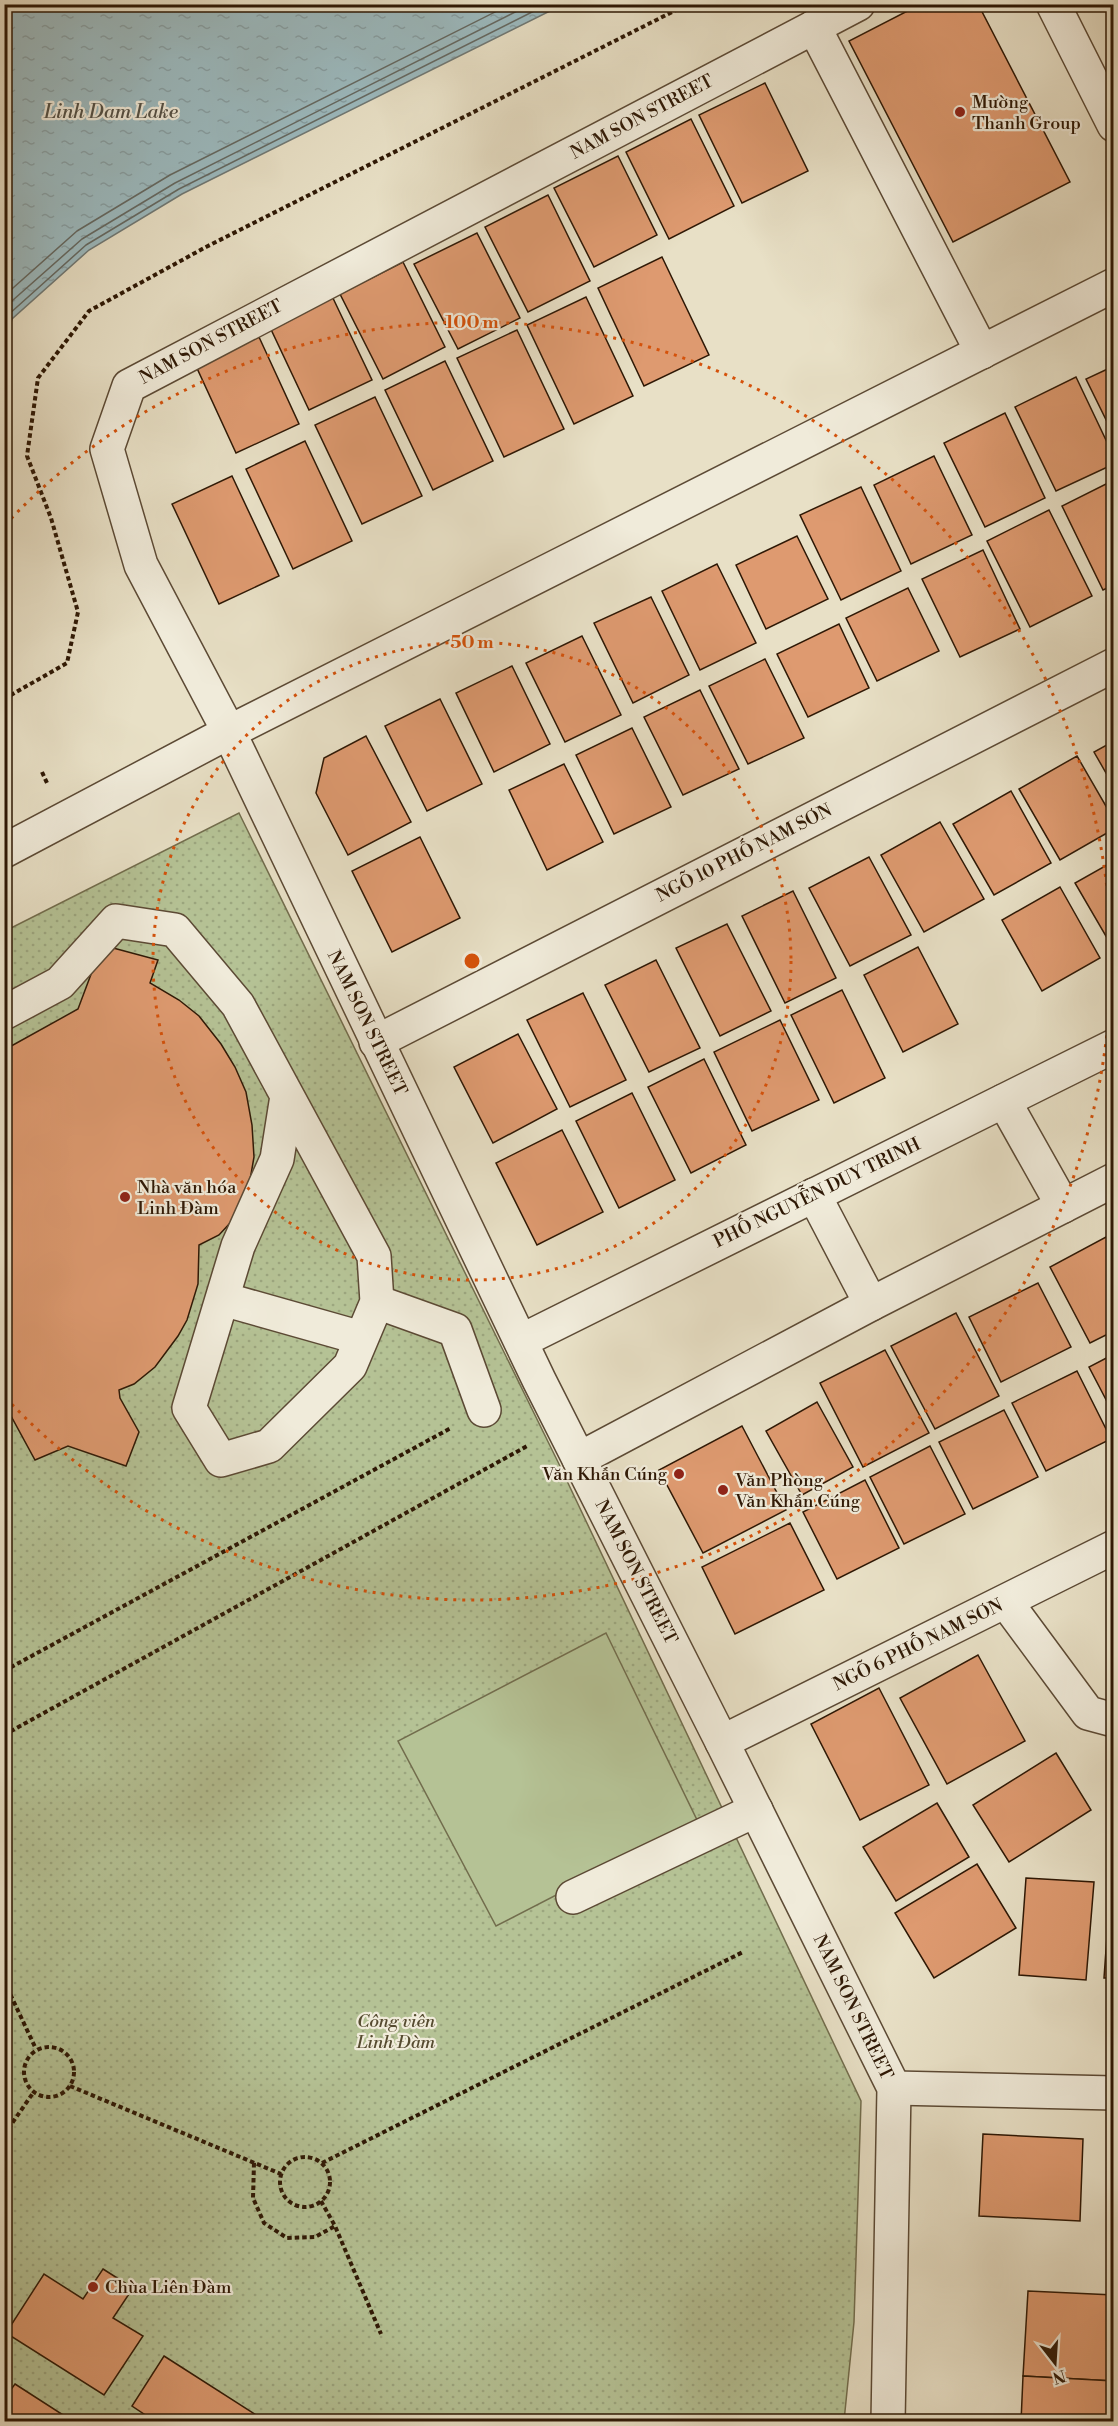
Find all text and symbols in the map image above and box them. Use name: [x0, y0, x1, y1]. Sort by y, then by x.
street label: NAM SON STREET: [566, 69, 718, 165]
place label: Mường Thanh Group: [972, 91, 1081, 135]
water label: Linh Dam Lake: [43, 100, 179, 125]
marker: Mường Thanh Group: [953, 105, 967, 119]
street label: NAM SON STREET: [135, 294, 287, 390]
text: 100 m: [445, 311, 499, 334]
text: 50 m: [450, 631, 494, 654]
street label: NGÕ 10 PHỐ NAM SƠN: [651, 797, 836, 907]
street label: NAM SON STREET: [322, 946, 412, 1100]
centre of rings: [462, 951, 482, 971]
street label: PHỐ NGUYỄN DUY TRINH: [708, 1130, 925, 1253]
place label: Nhà văn hóa Linh Đàm: [137, 1176, 237, 1220]
marker: Nhà văn hóa Linh Đàm: [118, 1190, 132, 1204]
place label: Văn Khấn Cúng: [541, 1463, 668, 1486]
marker: Văn Khấn Cúng: [672, 1467, 686, 1481]
place label: Văn Phòng Văn Khấn Cúng: [734, 1469, 861, 1513]
marker: Văn Phòng Văn Khấn Cúng: [716, 1483, 730, 1497]
street label: NAM SON STREET: [590, 1496, 683, 1648]
street label: NGÕ 6 PHỐ NAM SƠN: [828, 1592, 1007, 1696]
street label: NAM SON STREET: [808, 1930, 898, 2084]
park label: Công viên Linh Đàm: [356, 2010, 436, 2054]
place label: Chùa Liên Đàm: [105, 2276, 232, 2299]
marker: Chùa Liên Đàm: [86, 2280, 100, 2294]
north arrow: [1025, 2333, 1085, 2393]
text: N: [1050, 2365, 1068, 2388]

